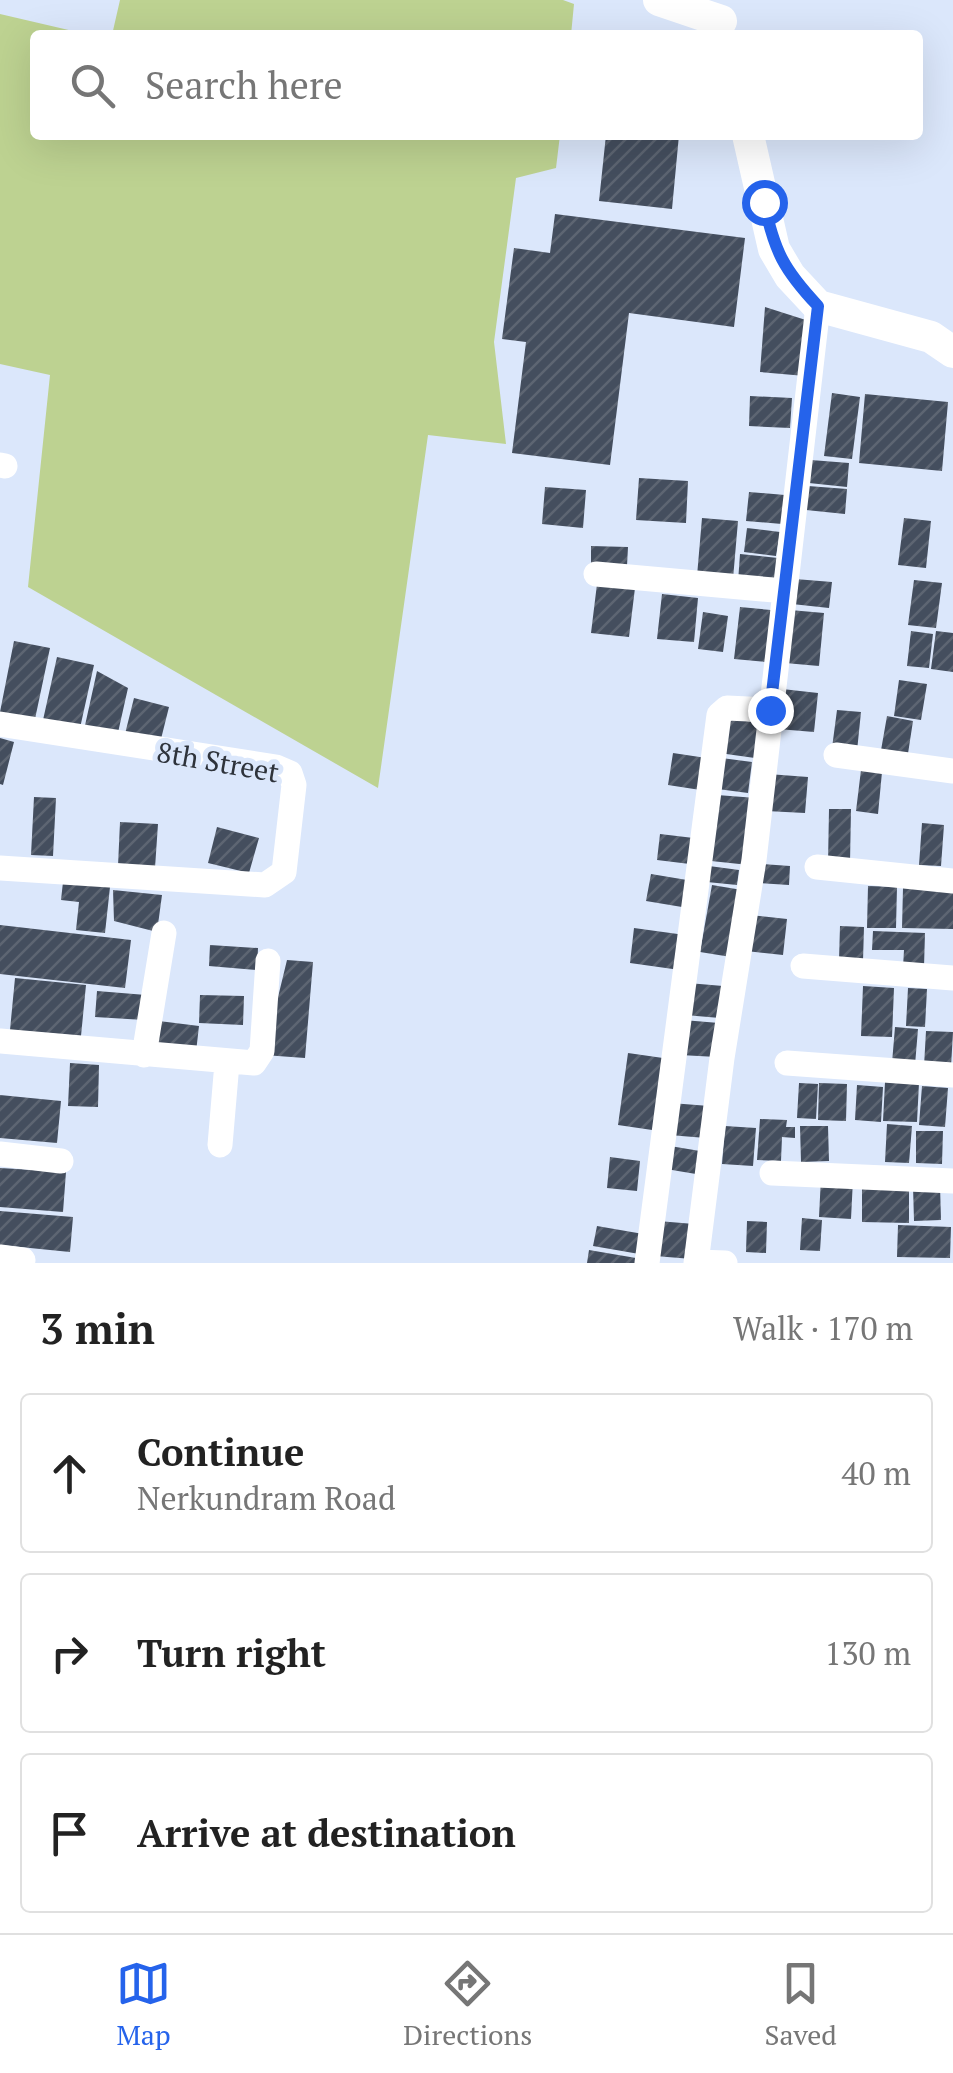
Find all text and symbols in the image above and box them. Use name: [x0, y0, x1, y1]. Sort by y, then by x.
search box: [30, 30, 923, 140]
icon: search: [65, 58, 120, 113]
text: Search here: [145, 60, 343, 110]
route start: [742, 180, 788, 226]
route end: [748, 688, 794, 734]
street label: 8th Street: [154, 733, 283, 791]
text: 3 min: [40, 1300, 155, 1356]
text: Walk · 170 m: [733, 1307, 913, 1349]
text: Continue: [137, 1427, 304, 1477]
icon: ahead: [42, 1446, 97, 1501]
text: 40 m: [841, 1452, 911, 1494]
text: Nerkundram Road: [137, 1477, 396, 1519]
icon: right: [42, 1626, 97, 1681]
text: Turn right: [137, 1628, 326, 1678]
text: 130 m: [824, 1632, 911, 1674]
icon: arrive: [42, 1806, 97, 1861]
text: Arrive at destination: [137, 1808, 516, 1858]
tab: Map: [116, 1956, 171, 2053]
tab: Directions: [403, 1956, 532, 2053]
tab: Saved: [764, 1956, 837, 2053]

